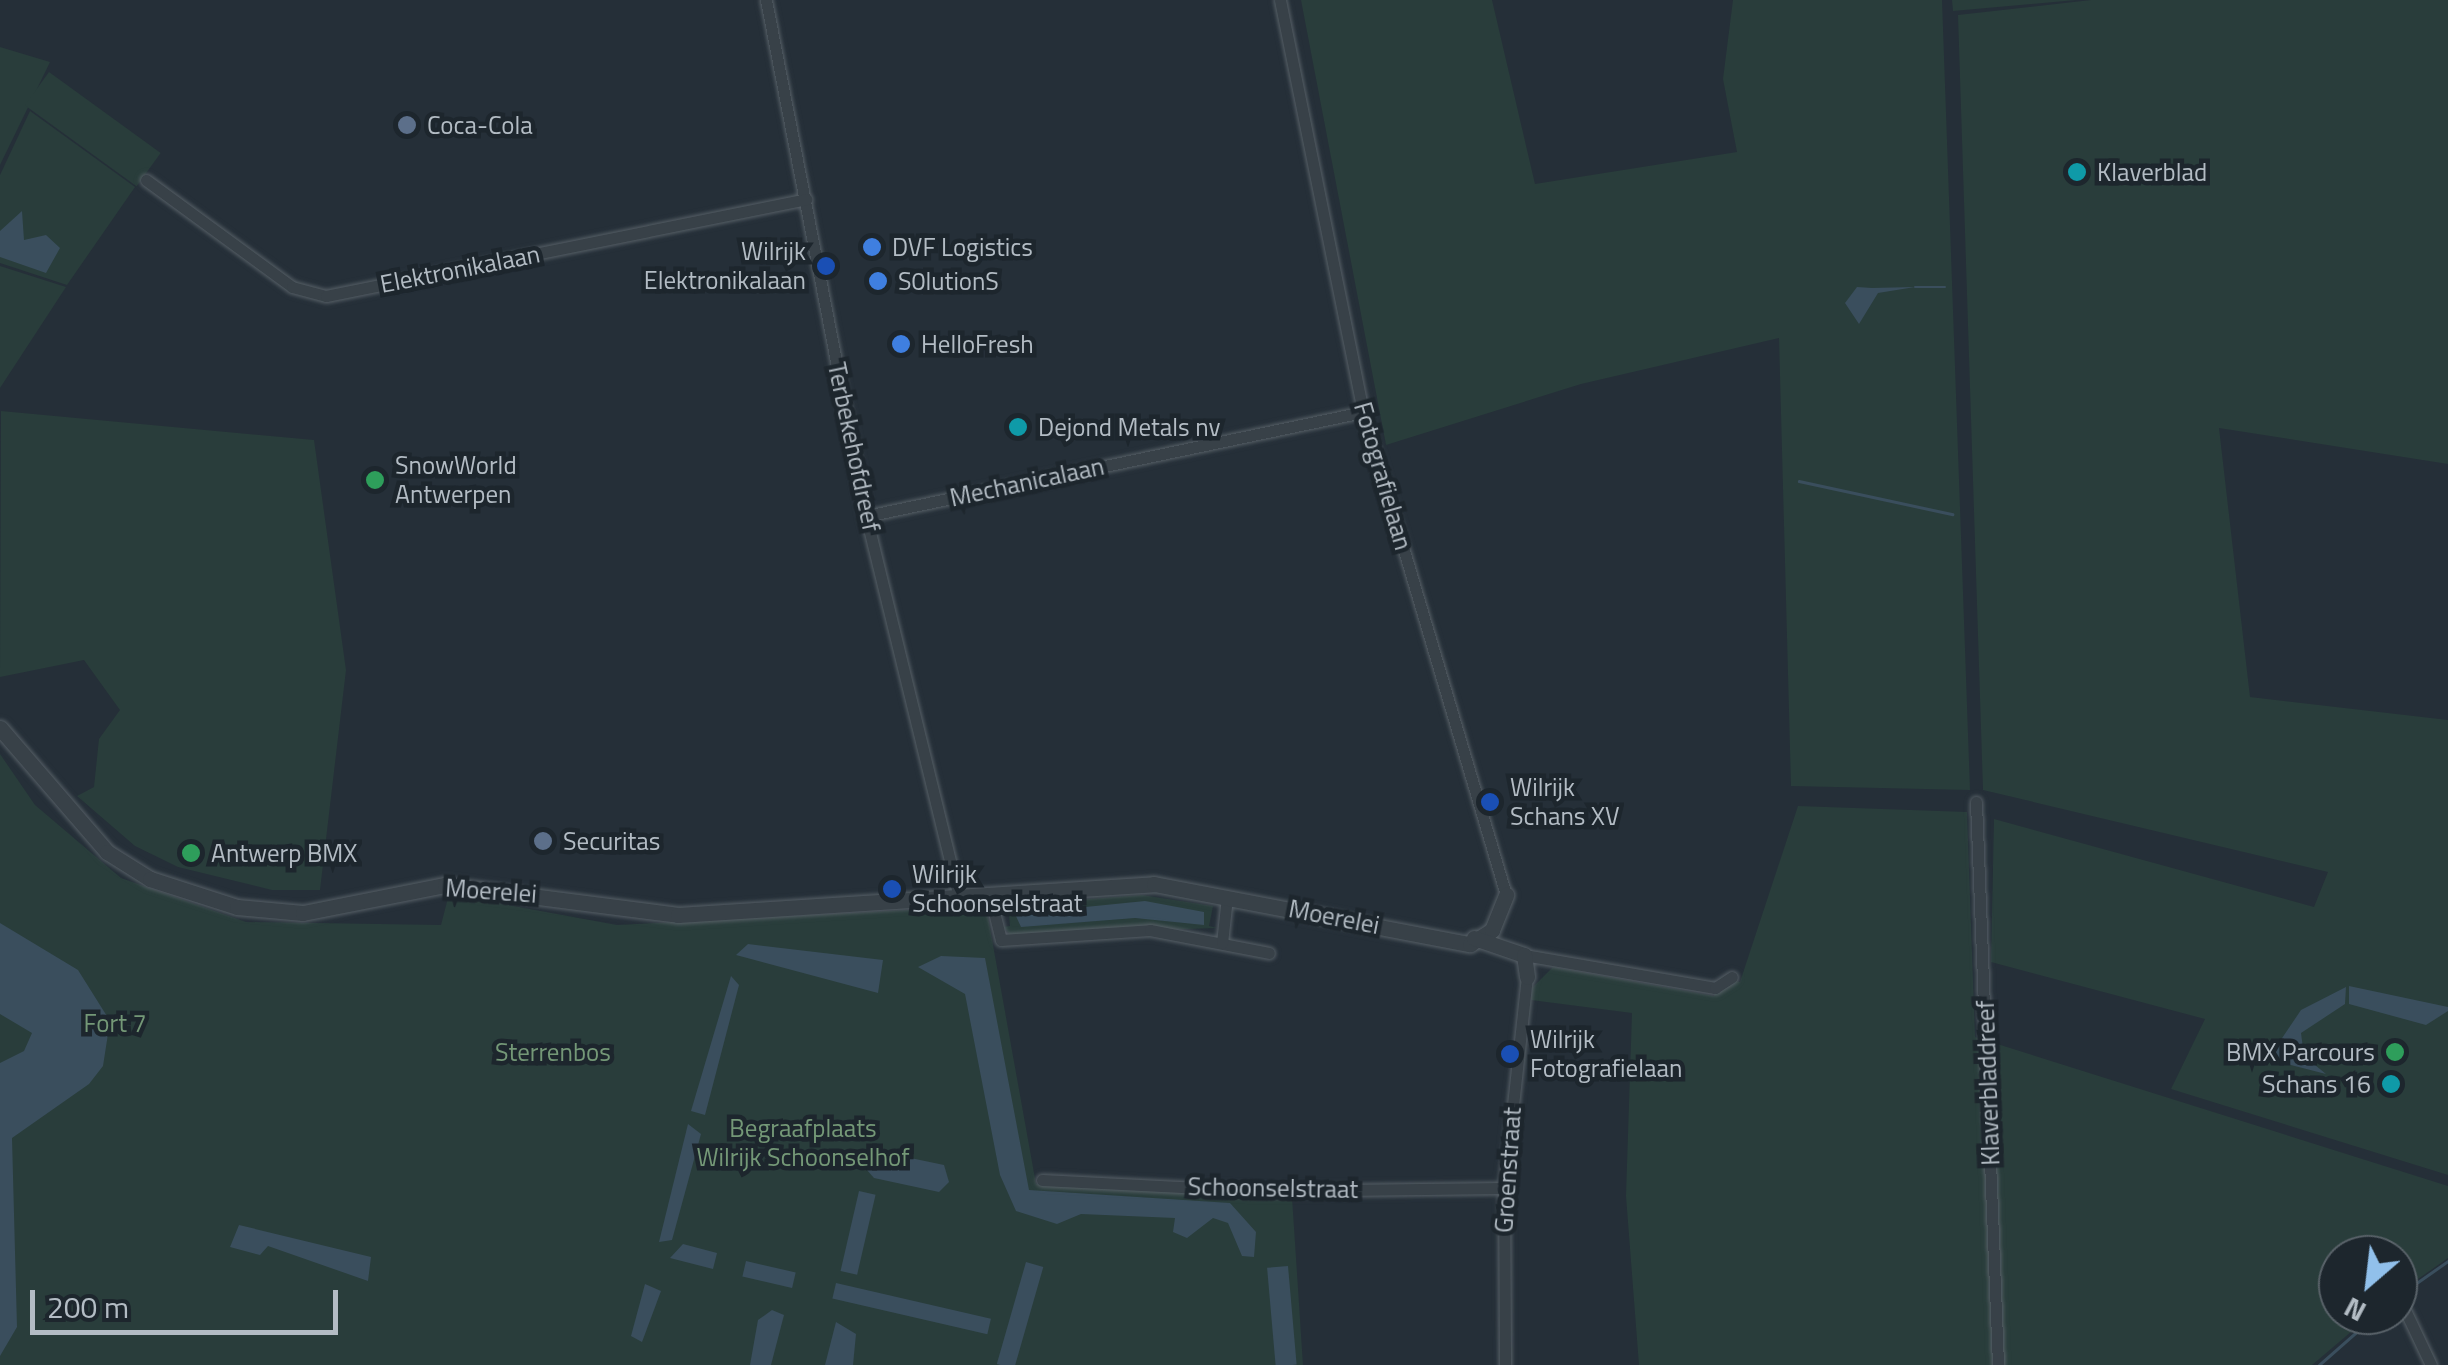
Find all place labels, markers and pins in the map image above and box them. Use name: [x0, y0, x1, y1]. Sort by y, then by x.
place label: Coca-Cola: [427, 110, 533, 140]
marker: Coca-Cola: [396, 114, 418, 136]
place label: Klaverblad: [2097, 157, 2207, 187]
marker: Klaverblad: [2066, 161, 2088, 183]
place label: DVF Logistics: [892, 232, 1033, 262]
marker: DVF Logistics: [861, 236, 883, 258]
place label: Wilrijk Elektronikalaan: [644, 237, 806, 296]
marker: Wilrijk Elektronikalaan: [815, 255, 837, 277]
place label: S0lutionS: [898, 266, 999, 296]
marker: S0lutionS: [867, 270, 889, 292]
place label: HelloFresh: [921, 329, 1034, 359]
marker: HelloFresh: [890, 333, 912, 355]
place label: Dejond Metals nv: [1038, 412, 1221, 442]
marker: Dejond Metals nv: [1007, 416, 1029, 438]
place label: SnowWorld Antwerpen: [395, 451, 517, 510]
marker: SnowWorld Antwerpen: [364, 469, 386, 491]
place label: Wilrijk Schans XV: [1510, 773, 1619, 832]
marker: Wilrijk Schans XV: [1479, 791, 1501, 813]
place label: Securitas: [563, 826, 660, 856]
marker: Securitas: [532, 830, 554, 852]
place label: Antwerp BMX: [211, 838, 357, 868]
marker: Antwerp BMX: [180, 842, 202, 864]
place label: Wilrijk Schoonselstraat: [912, 860, 1083, 919]
marker: Wilrijk Schoonselstraat: [881, 878, 903, 900]
place label: Wilrijk Fotografielaan: [1530, 1025, 1682, 1084]
place label: BMX Parcours: [2226, 1037, 2375, 1067]
marker: BMX Parcours: [2384, 1041, 2406, 1063]
marker: Wilrijk Fotografielaan: [1499, 1043, 1521, 1065]
place label: Schans 16: [2262, 1069, 2371, 1099]
marker: Schans 16: [2380, 1073, 2402, 1095]

